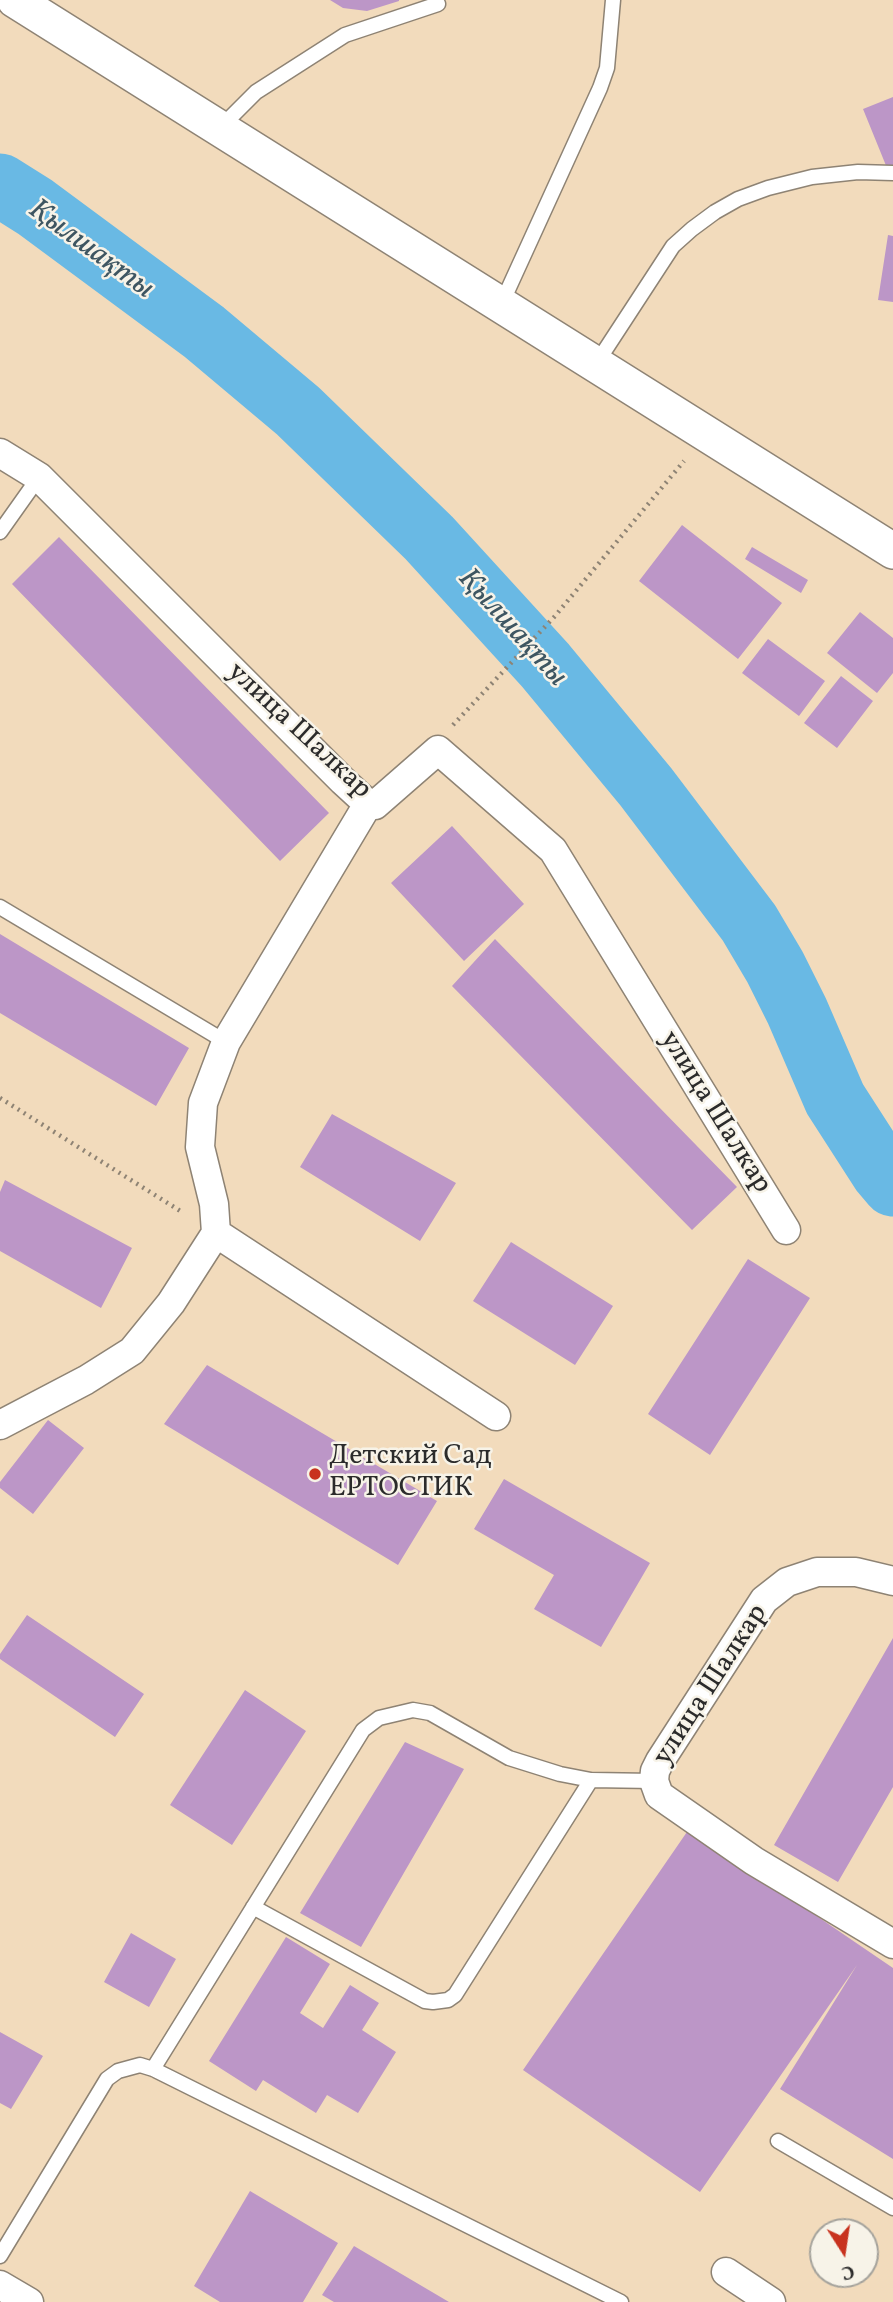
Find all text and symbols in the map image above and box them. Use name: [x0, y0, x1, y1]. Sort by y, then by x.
water label: Қылшақты: [20, 193, 160, 309]
water label: Қылшақты: [449, 562, 573, 696]
street label: улица Шалкар: [219, 657, 377, 807]
street label: улица Шалкар: [651, 1026, 777, 1200]
place label: Детский Сад ЕРТОСТИК: [329, 1441, 492, 1507]
marker: Детский Сад ЕРТОСТИК: [307, 1466, 323, 1482]
street label: улица Шалкар: [647, 1599, 777, 1773]
north arrow: [809, 2218, 879, 2288]
text: С: [839, 2258, 857, 2286]

